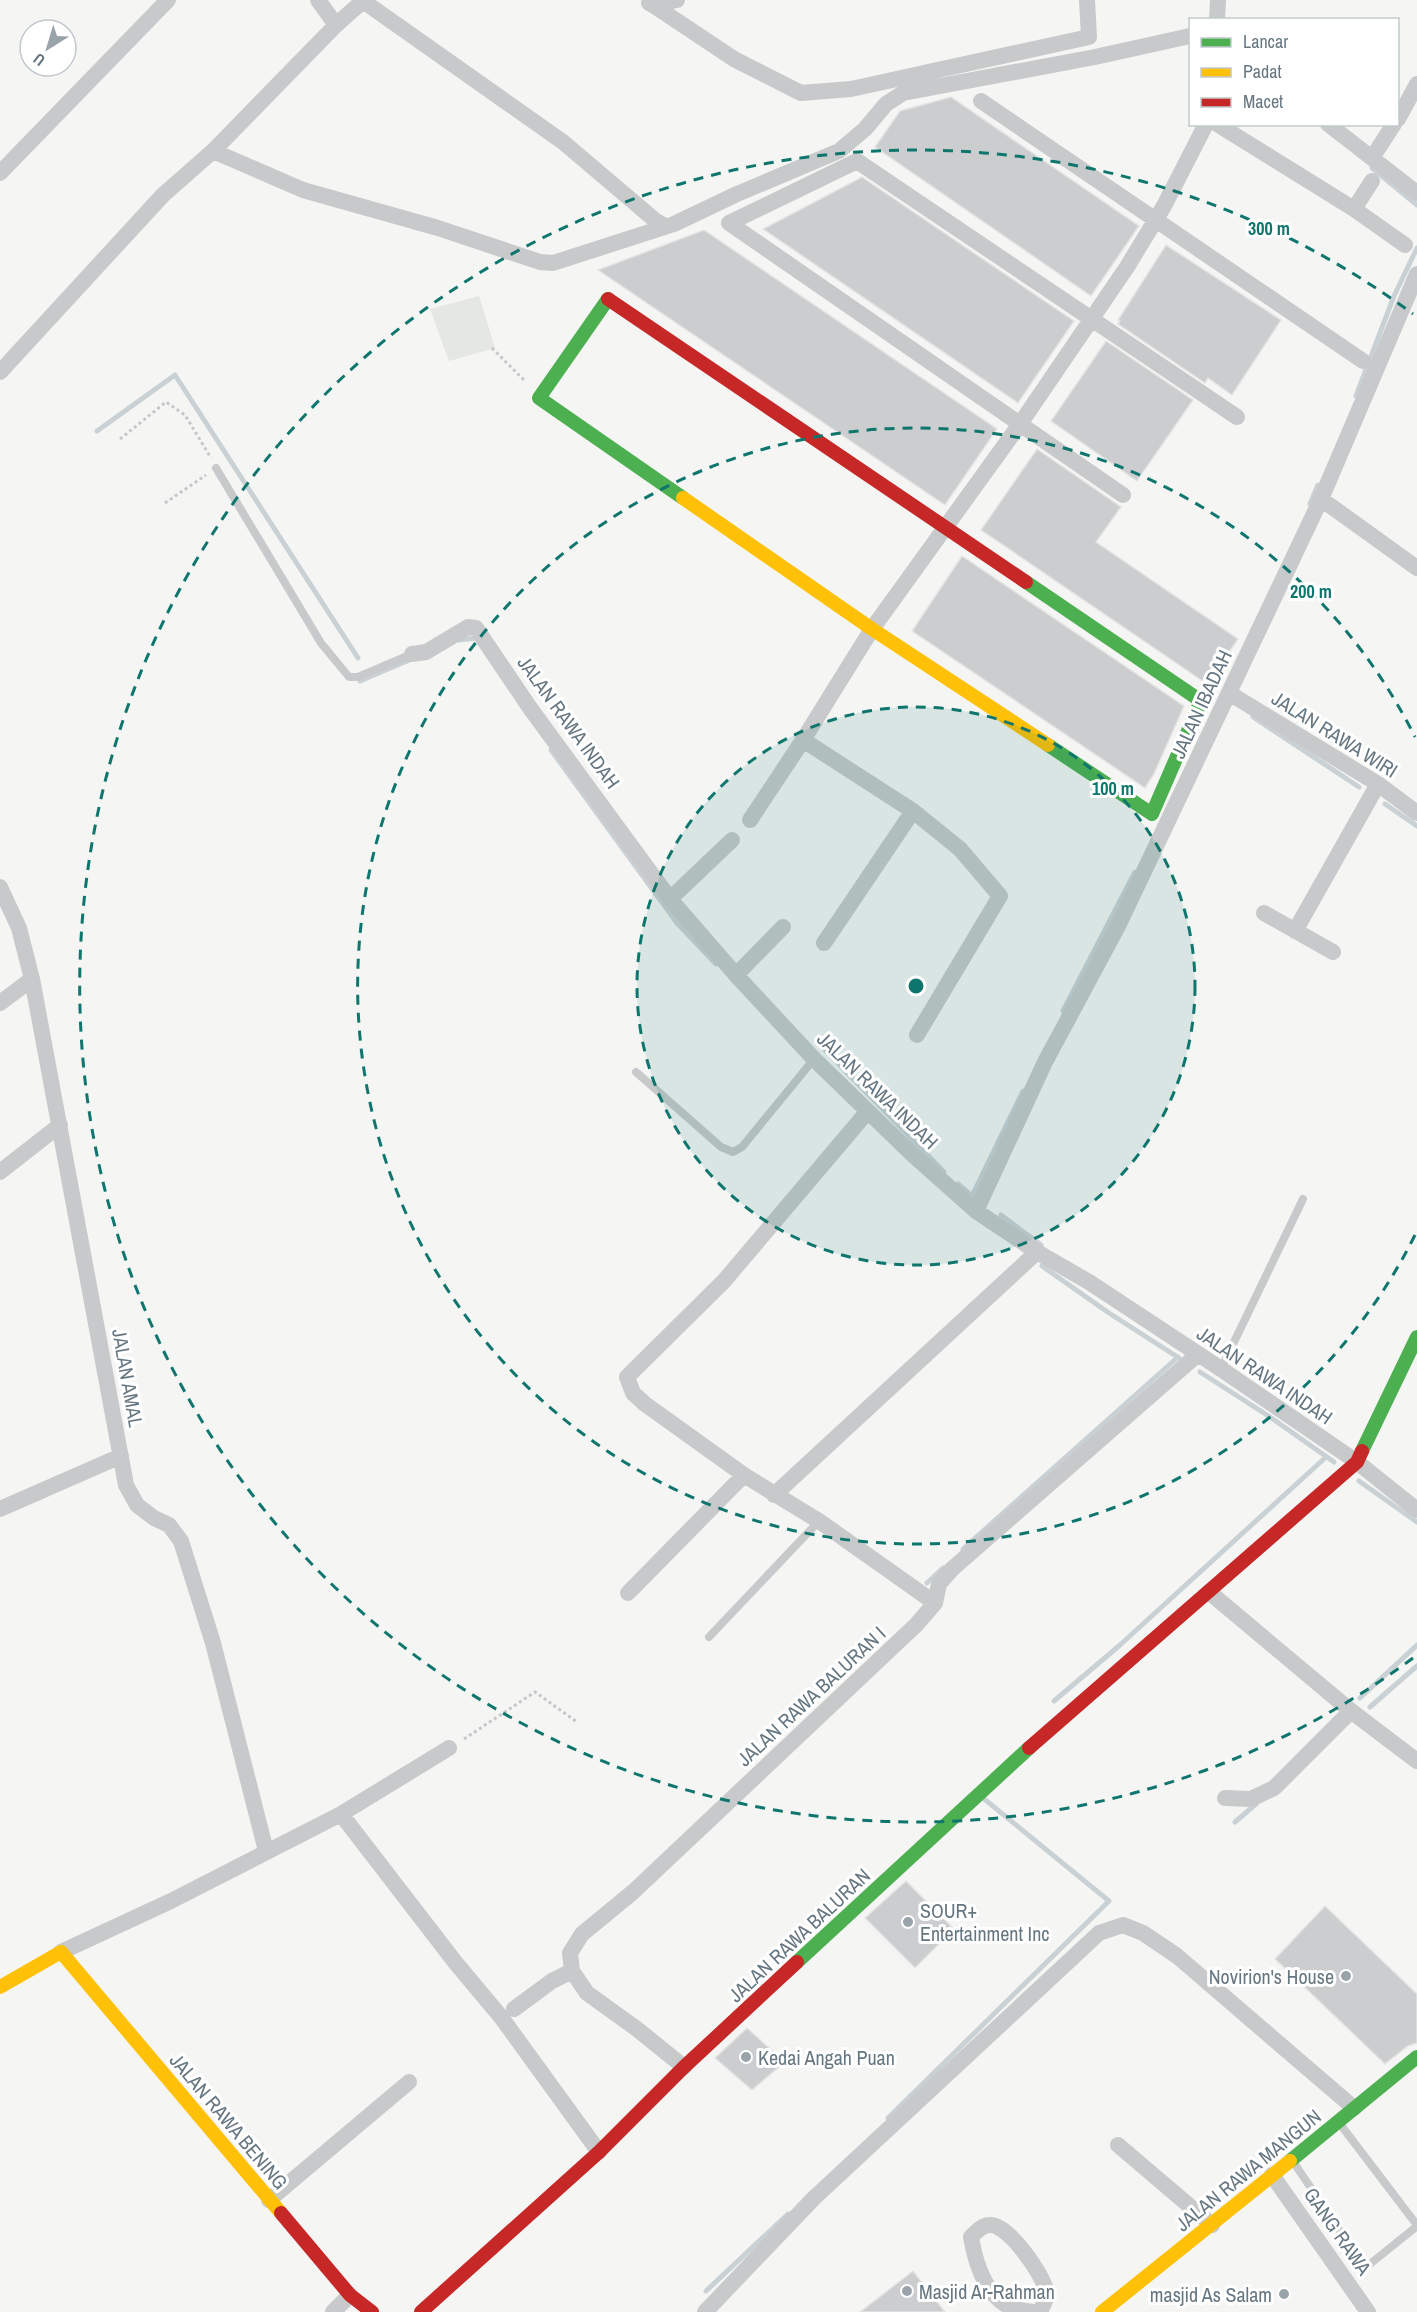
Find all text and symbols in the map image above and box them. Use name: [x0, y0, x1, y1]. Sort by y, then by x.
north arrow: [18, 18, 78, 78]
legend: [1189, 18, 1399, 126]
text: Lancar: [1243, 29, 1288, 54]
text: U: [29, 48, 49, 72]
text: Padat: [1243, 59, 1282, 84]
text: Macet: [1243, 89, 1283, 114]
text: 300 m: [1248, 216, 1290, 241]
text: 200 m: [1290, 579, 1332, 604]
street label: JALAN IBADAH: [1164, 645, 1238, 763]
street label: JALAN RAWA INDAH: [512, 650, 626, 794]
street label: JALAN RAWA WIRI: [1267, 684, 1403, 784]
text: 100 m: [1092, 776, 1134, 801]
centre of rings: [906, 976, 926, 996]
street label: JALAN RAWA INDAH: [812, 1025, 944, 1155]
street label: JALAN RAWA INDAH: [1192, 1320, 1338, 1430]
street label: JALAN AMAL: [106, 1327, 150, 1429]
street label: JALAN RAWA BALURAN I: [731, 1620, 891, 1772]
street label: JALAN RAWA BALURAN: [722, 1862, 876, 2008]
place label: SOUR+ Entertainment Inc: [920, 1897, 1049, 1947]
marker: SOUR+ Entertainment Inc: [901, 1915, 915, 1929]
place label: Novirion's House: [1209, 1963, 1334, 1990]
marker: Novirion's House: [1339, 1969, 1353, 1983]
place label: Kedai Angah Puan: [758, 2044, 895, 2071]
street label: JALAN RAWA BENING: [164, 2047, 294, 2195]
marker: Kedai Angah Puan: [739, 2050, 753, 2064]
street label: JALAN RAWA MANGUN: [1170, 2103, 1326, 2237]
street label: GANG RAWA: [1298, 2182, 1378, 2280]
place label: Masjid Ar-Rahman: [919, 2278, 1055, 2305]
place label: masjid As Salam: [1150, 2281, 1272, 2308]
marker: Masjid Ar-Rahman: [900, 2284, 914, 2298]
marker: masjid As Salam: [1277, 2287, 1291, 2301]

